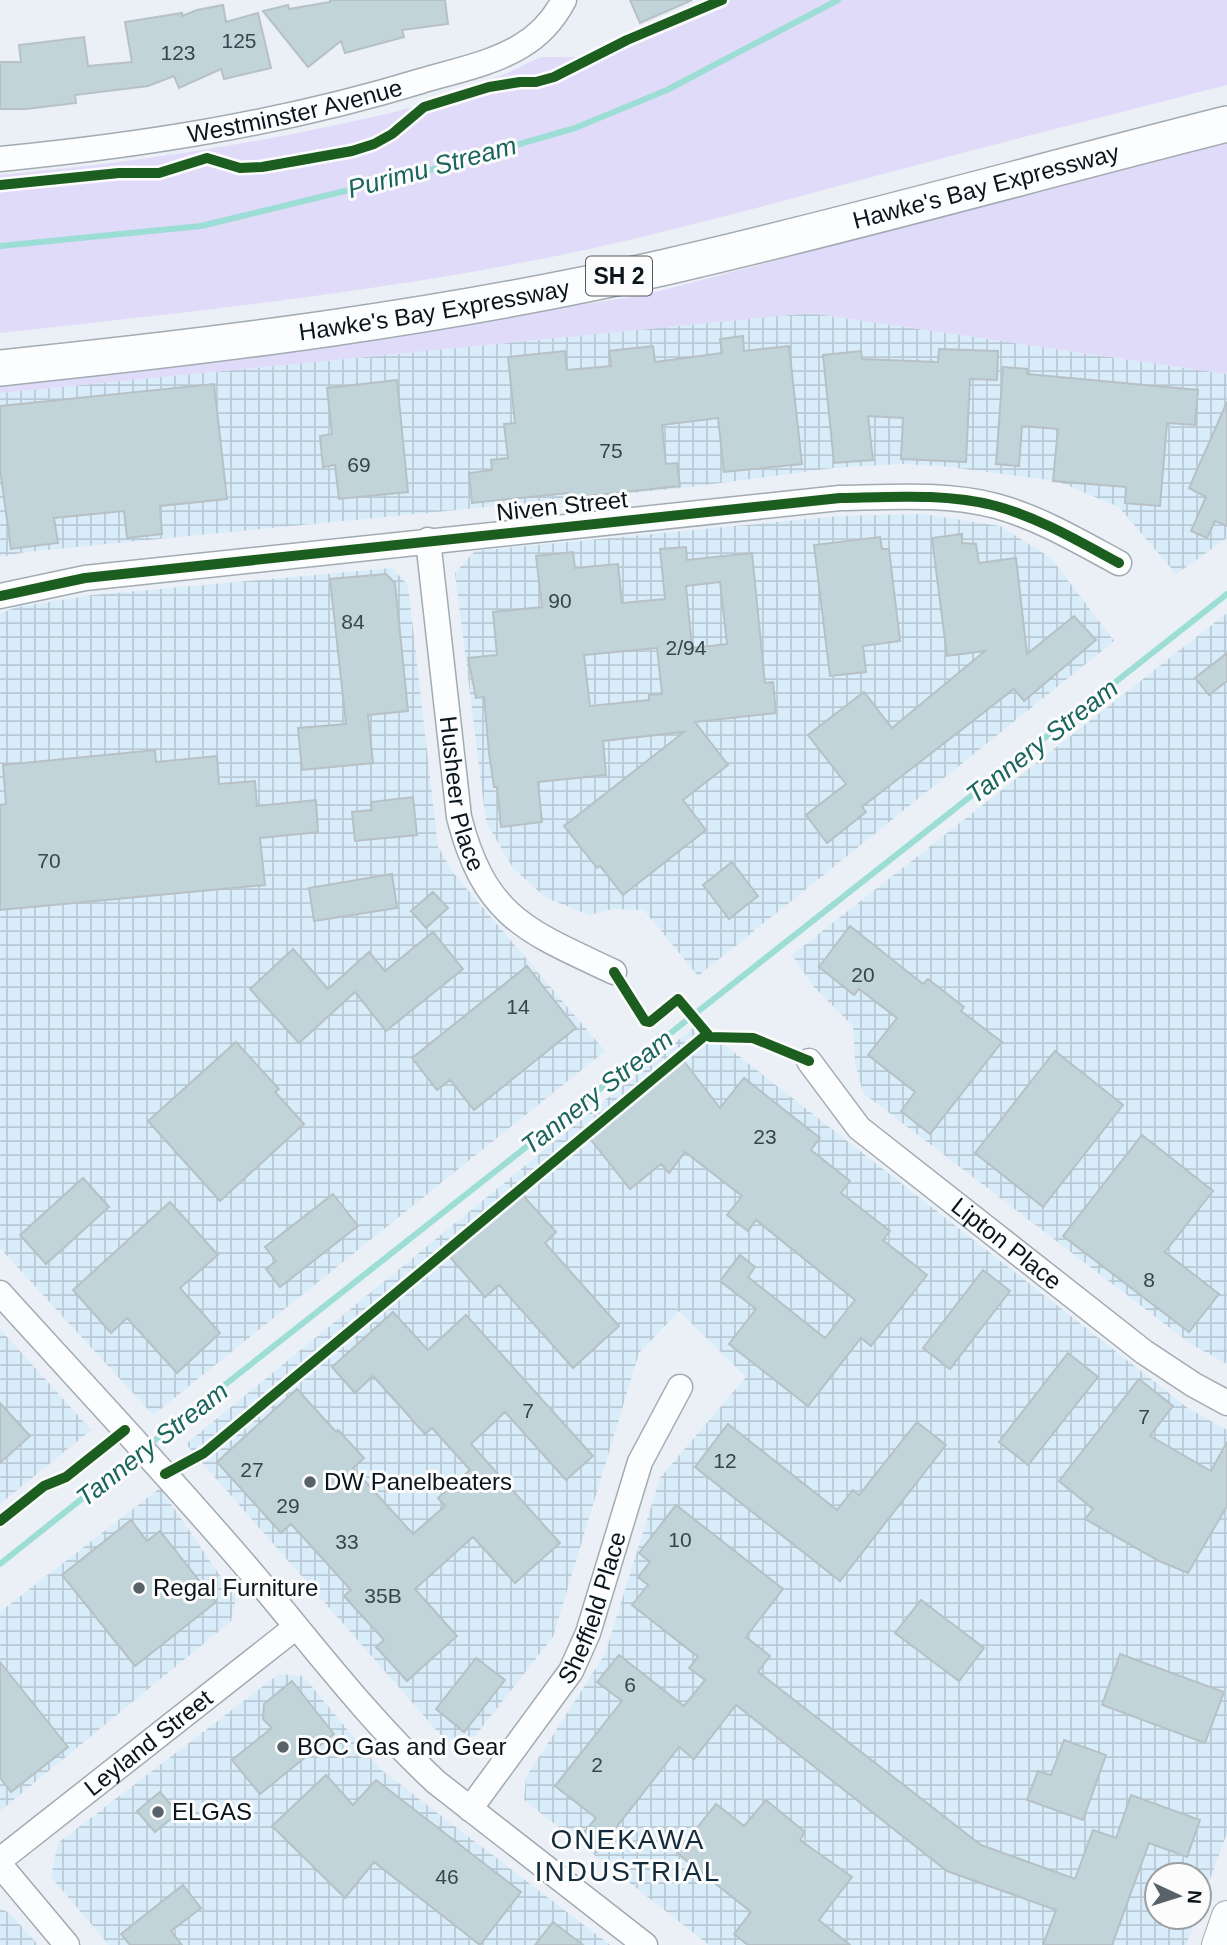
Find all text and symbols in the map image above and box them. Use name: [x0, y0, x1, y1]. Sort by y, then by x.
house number: 125: [221, 29, 257, 52]
house number: 123: [160, 41, 196, 64]
street label: Westminster Avenue: [185, 73, 405, 148]
water label: Purimu Stream: [344, 130, 520, 204]
street label: Hawke's Bay Expressway: [850, 138, 1122, 234]
road number: SH 2: [586, 256, 652, 296]
street label: Hawke's Bay Expressway: [297, 274, 572, 346]
house number: 75: [599, 439, 623, 462]
house number: 69: [347, 453, 371, 476]
street label: Niven Street: [495, 485, 629, 526]
house number: 90: [548, 589, 572, 612]
house number: 84: [341, 610, 365, 633]
house number: 2/94: [666, 636, 707, 659]
water label: Tannery Stream: [960, 673, 1124, 809]
street label: Husheer Place: [435, 715, 490, 875]
house number: 70: [37, 849, 61, 872]
house number: 20: [851, 963, 875, 986]
house number: 14: [506, 995, 530, 1018]
water label: Tannery Stream: [515, 1024, 679, 1160]
house number: 23: [753, 1125, 777, 1148]
street label: Lipton Place: [946, 1192, 1067, 1295]
house number: 8: [1143, 1268, 1155, 1291]
water label: Tannery Stream: [70, 1376, 234, 1512]
house number: 7: [522, 1399, 534, 1422]
house number: 7: [1138, 1405, 1150, 1428]
house number: 12: [713, 1449, 737, 1472]
house number: 27: [240, 1458, 264, 1481]
place label: DW Panelbeaters: [324, 1468, 512, 1495]
marker: DW Panelbeaters: [302, 1474, 318, 1490]
house number: 29: [276, 1494, 300, 1517]
street label: Sheffield Place: [552, 1528, 631, 1689]
house number: 10: [668, 1528, 692, 1551]
house number: 33: [335, 1530, 359, 1553]
place label: Regal Furniture: [153, 1574, 318, 1601]
marker: Regal Furniture: [131, 1580, 147, 1596]
house number: 35B: [364, 1584, 402, 1607]
house number: 6: [624, 1673, 636, 1696]
street label: Leyland Street: [79, 1684, 218, 1801]
place label: BOC Gas and Gear: [297, 1733, 506, 1760]
marker: BOC Gas and Gear: [275, 1739, 291, 1755]
house number: 2: [591, 1753, 603, 1776]
place label: ELGAS: [172, 1798, 252, 1825]
marker: ELGAS: [150, 1804, 166, 1820]
district label: ONEKAWA INDUSTRIAL: [535, 1824, 721, 1887]
north arrow: [1143, 1861, 1213, 1931]
house number: 46: [435, 1865, 459, 1888]
text: N: [1184, 1890, 1205, 1905]

